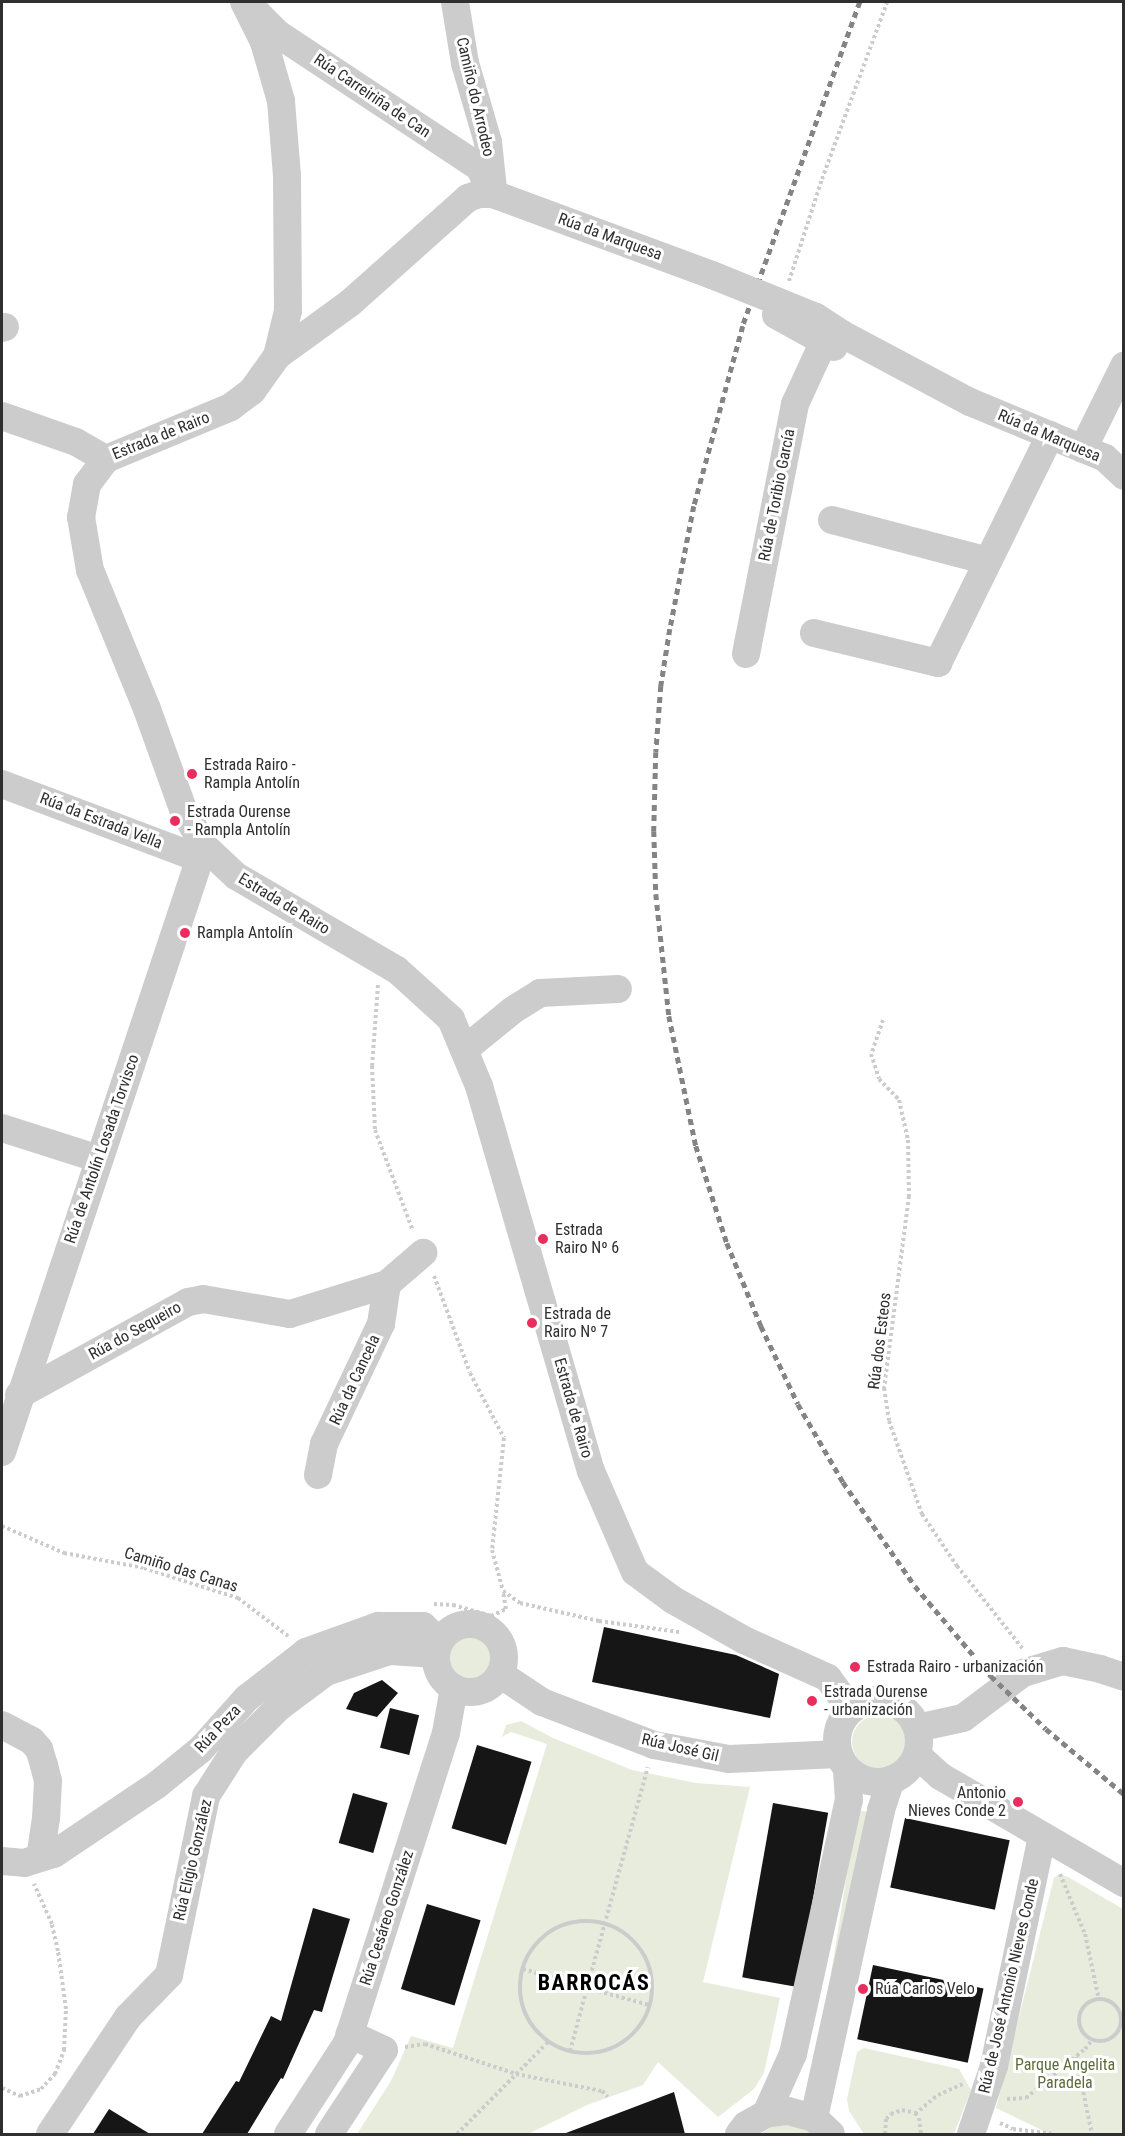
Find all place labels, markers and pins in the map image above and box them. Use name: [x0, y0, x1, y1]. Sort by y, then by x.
place label: Estrada Rairo - Rampla Antolín: [204, 755, 300, 793]
marker: Estrada Rairo - Rampla Antolín: [185, 767, 199, 781]
place label: Estrada Ourense - Rampla Antolín: [187, 802, 291, 840]
marker: Estrada Ourense - Rampla Antolín: [168, 814, 182, 828]
place label: Rampla Antolín: [197, 923, 293, 943]
marker: Rampla Antolín: [178, 926, 192, 940]
place label: Estrada Rairo Nº 6: [555, 1220, 619, 1258]
marker: Estrada Rairo Nº 6: [536, 1232, 550, 1246]
place label: Estrada de Rairo Nº 7: [544, 1304, 611, 1342]
marker: Estrada de Rairo Nº 7: [525, 1316, 539, 1330]
place label: Estrada Rairo - urbanización: [867, 1657, 1043, 1677]
marker: Estrada Rairo - urbanización: [848, 1660, 862, 1674]
place label: Estrada Ourense - urbanización: [824, 1682, 928, 1720]
marker: Estrada Ourense - urbanización: [805, 1694, 819, 1708]
place label: Antonio Nieves Conde 2: [908, 1783, 1006, 1821]
marker: Antonio Nieves Conde 2: [1011, 1795, 1025, 1809]
place label: Rúa Carlos Velo: [875, 1979, 975, 1999]
marker: Rúa Carlos Velo: [856, 1982, 870, 1996]

